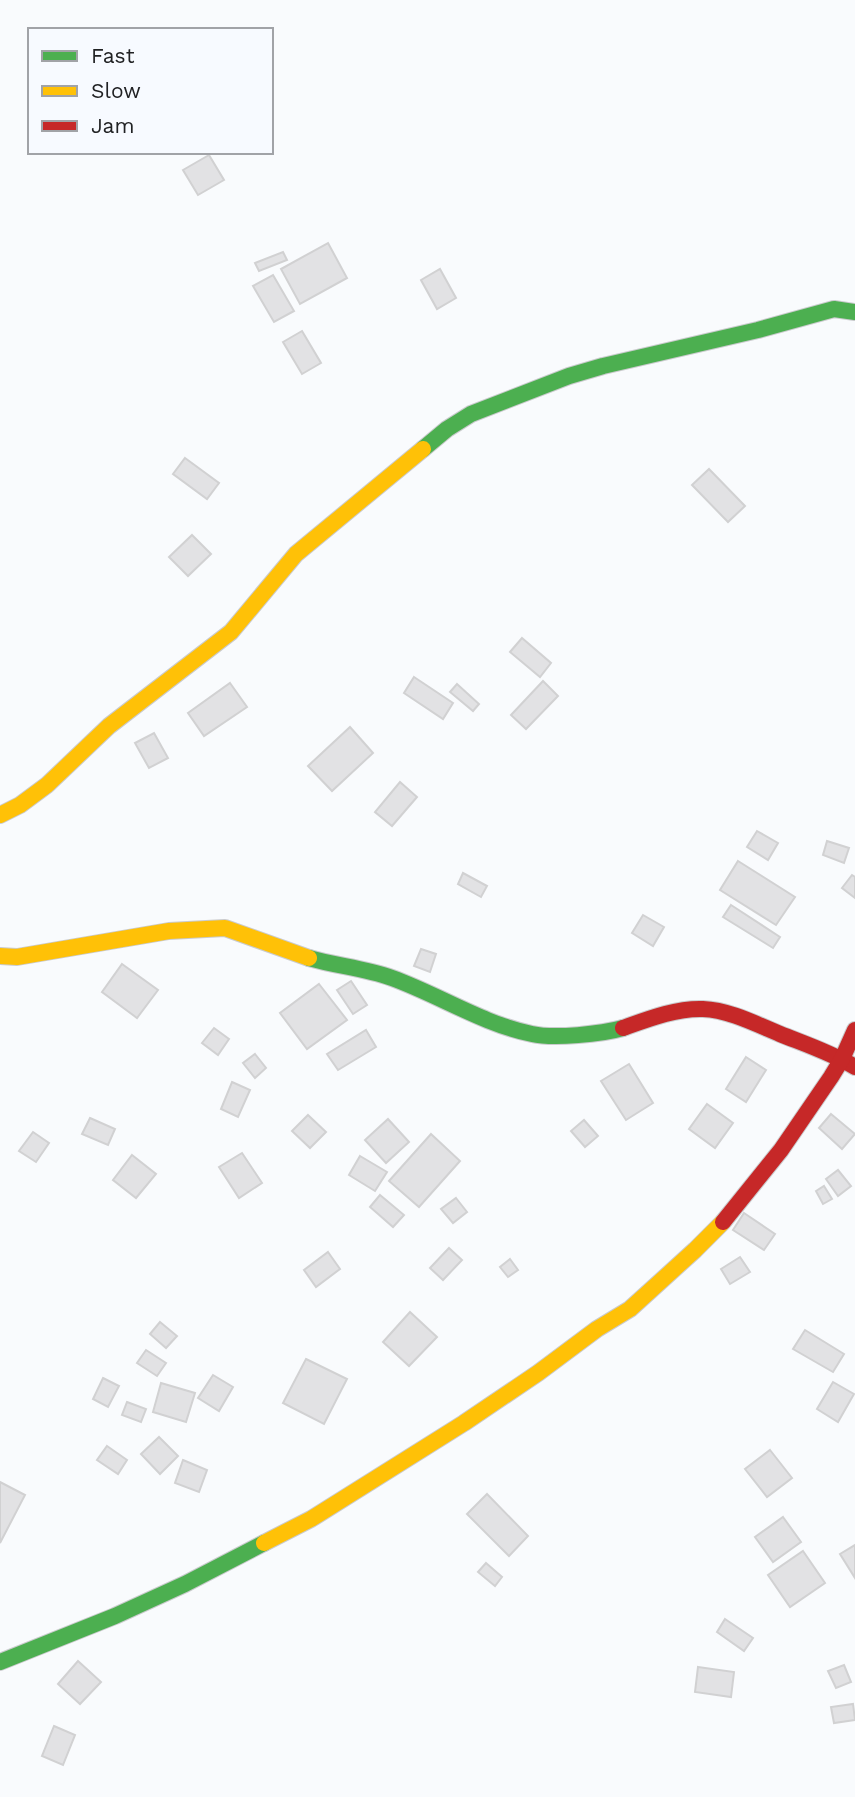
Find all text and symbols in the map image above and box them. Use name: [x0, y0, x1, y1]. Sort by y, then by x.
legend: [28, 28, 273, 154]
text: Fast: [91, 43, 135, 68]
text: Slow: [91, 78, 141, 103]
text: Jam: [91, 113, 134, 138]

